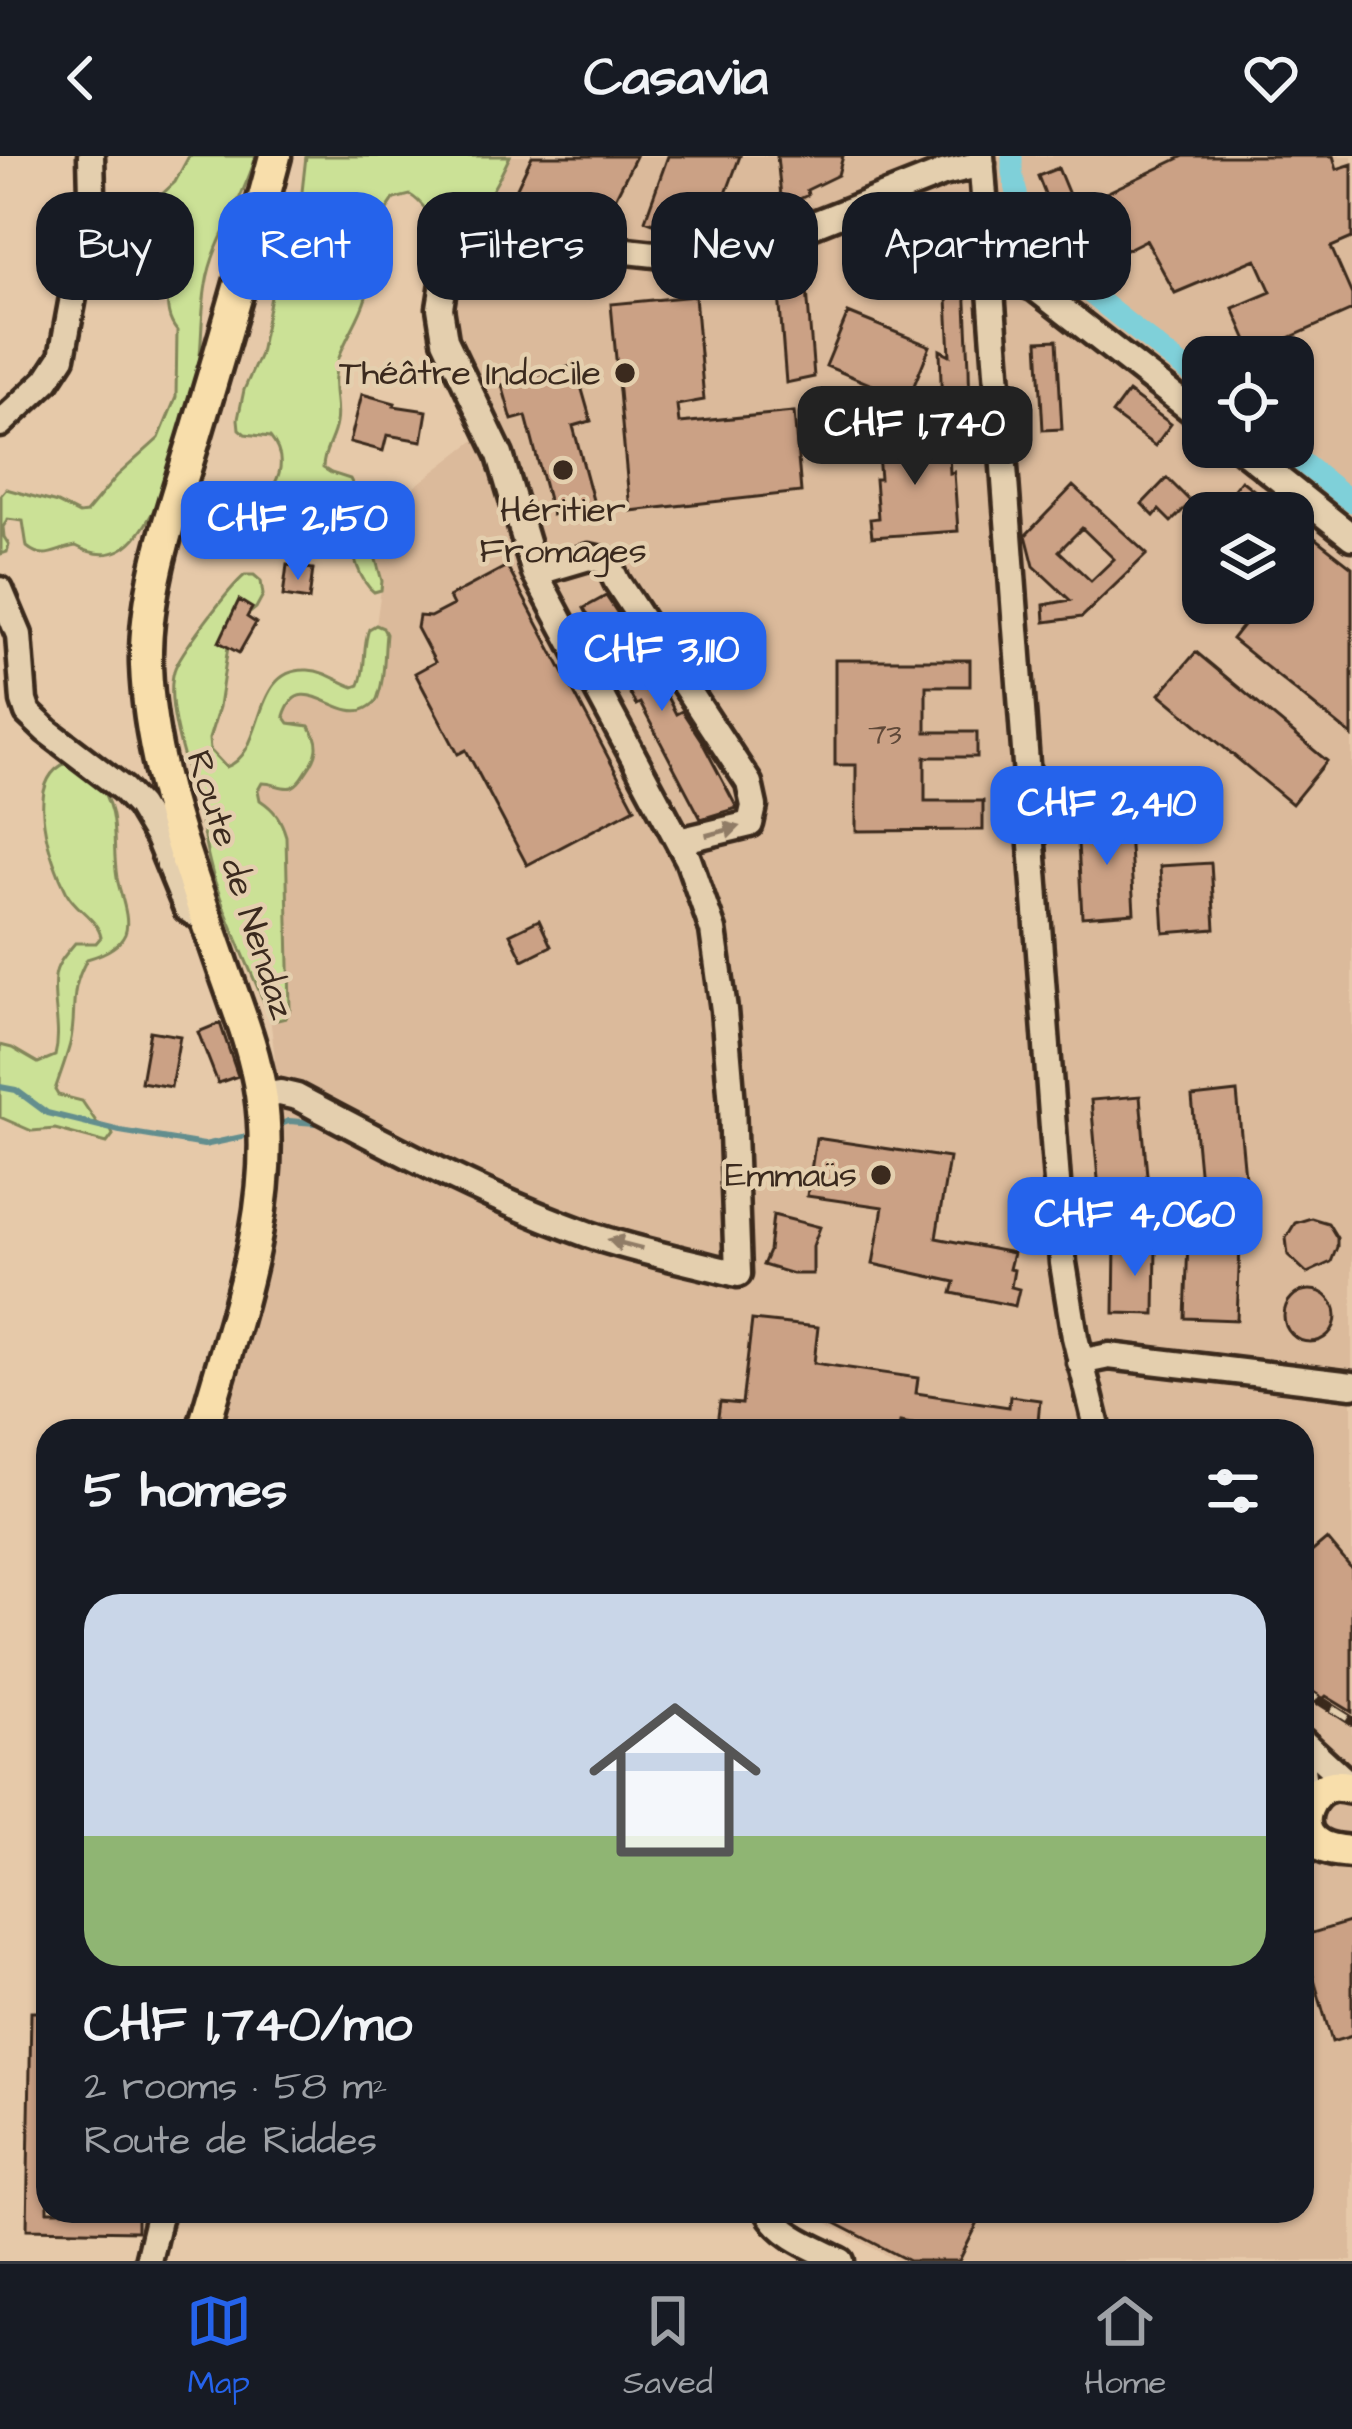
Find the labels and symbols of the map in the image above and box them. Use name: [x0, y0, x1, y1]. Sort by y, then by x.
place label: Théâtre Indocile: [339, 348, 601, 399]
marker: Théâtre Indocile: [612, 360, 638, 386]
pin: CHF 1,740: [778, 386, 1052, 488]
marker: Héritier Fromages: [550, 457, 576, 483]
pin: CHF 2,150: [161, 481, 435, 583]
place label: Héritier Fromages: [479, 485, 647, 578]
pin: CHF 3,110: [525, 612, 799, 714]
house number: 73: [868, 714, 902, 756]
street label: Route de Nendaz: [173, 744, 308, 1026]
pin: CHF 2,410: [970, 766, 1244, 868]
one-way arrow: [705, 820, 742, 839]
place label: Emmaüs: [725, 1150, 857, 1201]
marker: Emmaüs: [868, 1162, 894, 1188]
pin: CHF 4,060: [998, 1177, 1272, 1279]
one-way arrow: [606, 1234, 643, 1253]

